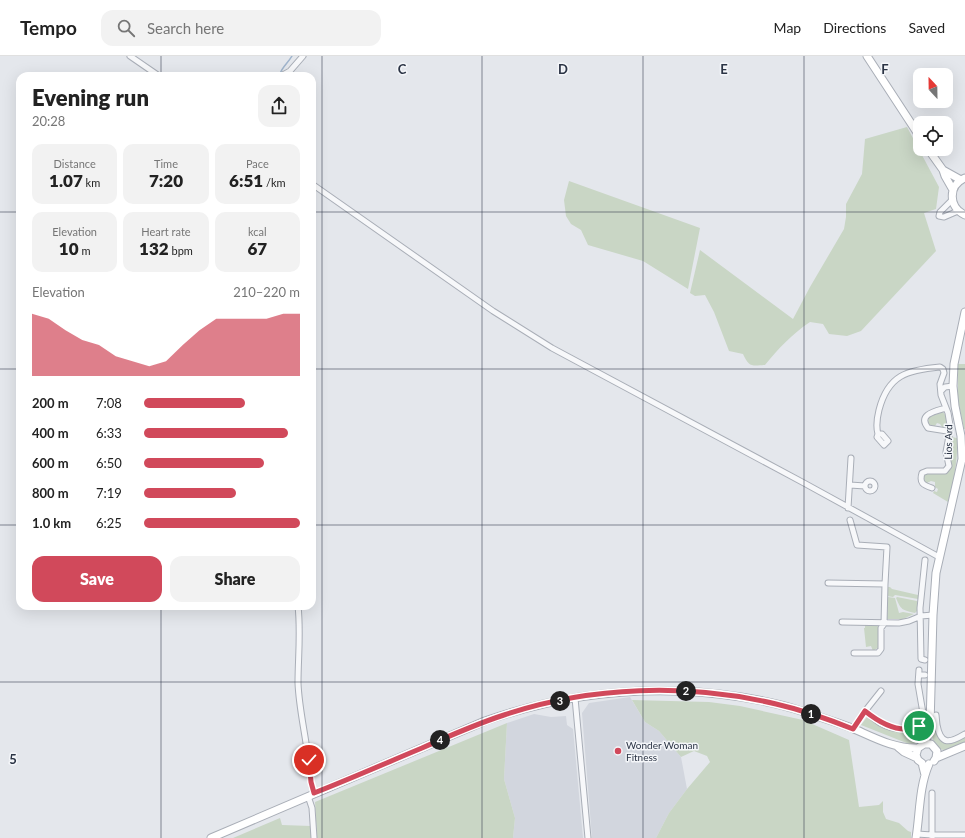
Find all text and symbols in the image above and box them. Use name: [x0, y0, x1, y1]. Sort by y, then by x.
search box: [101, 10, 381, 46]
text: Tempo: [20, 16, 77, 39]
icon: search: [115, 17, 137, 39]
text: Search here: [147, 19, 224, 37]
text: Map: [774, 19, 801, 36]
text: Directions: [823, 19, 886, 36]
text: Saved: [908, 19, 945, 36]
text: C: [398, 61, 407, 77]
text: D: [558, 61, 568, 77]
text: E: [720, 61, 728, 77]
text: F: [881, 61, 889, 77]
north arrow: [913, 68, 953, 108]
map controls: [913, 68, 953, 156]
text: Evening run: [32, 84, 149, 111]
button: share: [258, 85, 300, 127]
text: 20:28: [32, 113, 65, 129]
button: locate: [913, 116, 953, 156]
text: Distance: [54, 157, 96, 170]
text: Time: [154, 157, 178, 170]
text: Pace: [246, 157, 269, 170]
text: 1.07: [49, 170, 83, 191]
text: 7:20: [149, 170, 183, 191]
text: 6:51: [229, 170, 263, 191]
text: km: [83, 176, 100, 189]
text: /km: [263, 176, 286, 189]
text: Elevation: [52, 225, 97, 238]
text: Heart rate: [141, 225, 191, 238]
text: kcal: [248, 225, 267, 238]
text: 10: [59, 238, 79, 259]
text: 132: [139, 238, 169, 259]
text: 67: [247, 238, 267, 259]
text: m: [79, 244, 90, 257]
text: bpm: [169, 244, 193, 257]
text: Elevation: [32, 284, 85, 300]
text: 210–220 m: [233, 284, 300, 300]
text: 200 m: [32, 395, 69, 411]
text: 7:08: [96, 395, 122, 411]
street label: Lios Ard: [942, 424, 954, 460]
text: 400 m: [32, 425, 69, 441]
text: 6:33: [96, 425, 122, 441]
text: 600 m: [32, 455, 69, 471]
text: 6:50: [96, 455, 122, 471]
text: 800 m: [32, 485, 69, 501]
text: 7:19: [96, 485, 122, 501]
text: 1.0 km: [32, 515, 71, 531]
text: 6:25: [96, 515, 122, 531]
button: Save: [32, 556, 162, 602]
button: Share: [170, 556, 300, 602]
pin: 2: [676, 681, 696, 701]
text: 2: [683, 684, 689, 697]
pin: 3: [550, 691, 570, 711]
text: 3: [557, 694, 563, 707]
pin: 1: [801, 704, 821, 724]
text: 1: [808, 707, 814, 720]
pin: [902, 709, 936, 743]
icon: arrive: [908, 715, 930, 737]
pin: 4: [430, 730, 450, 750]
text: 4: [437, 733, 443, 746]
place label: Wonder Woman Fitness: [626, 739, 698, 763]
pin: [292, 743, 326, 777]
marker: Wonder Woman Fitness: [613, 746, 623, 756]
icon: check: [298, 749, 320, 771]
text: 5: [9, 751, 17, 767]

